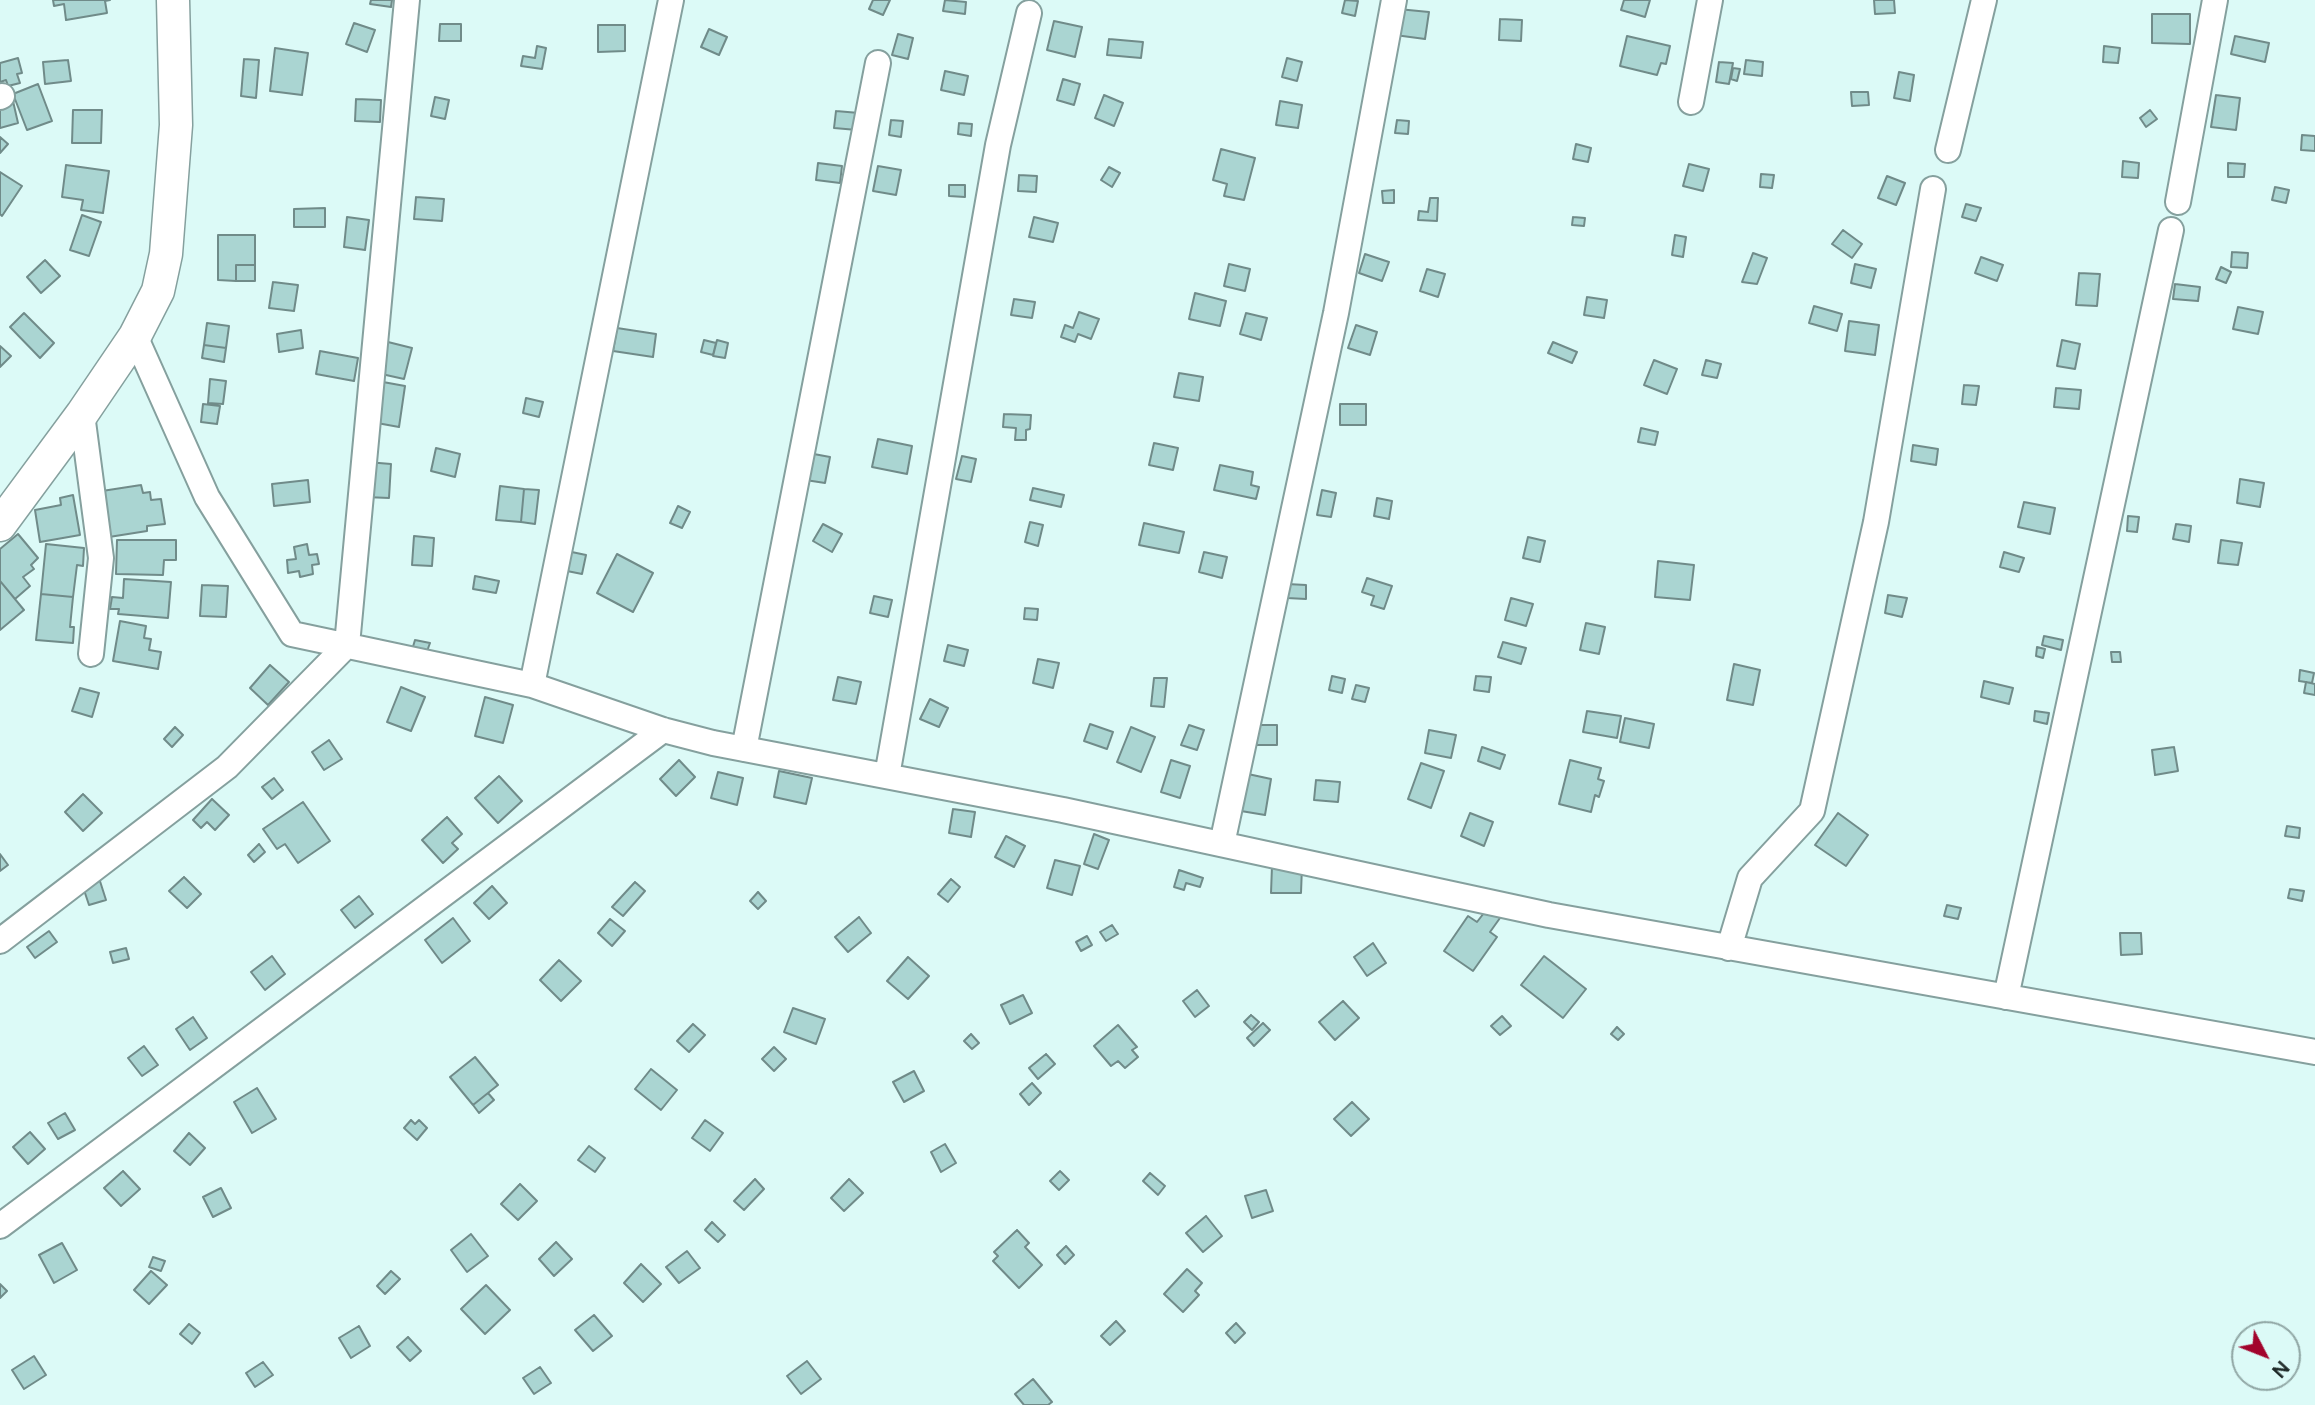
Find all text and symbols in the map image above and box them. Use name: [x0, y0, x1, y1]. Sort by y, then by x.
north arrow: [2231, 1321, 2301, 1391]
text: N: [2267, 1356, 2294, 1382]

